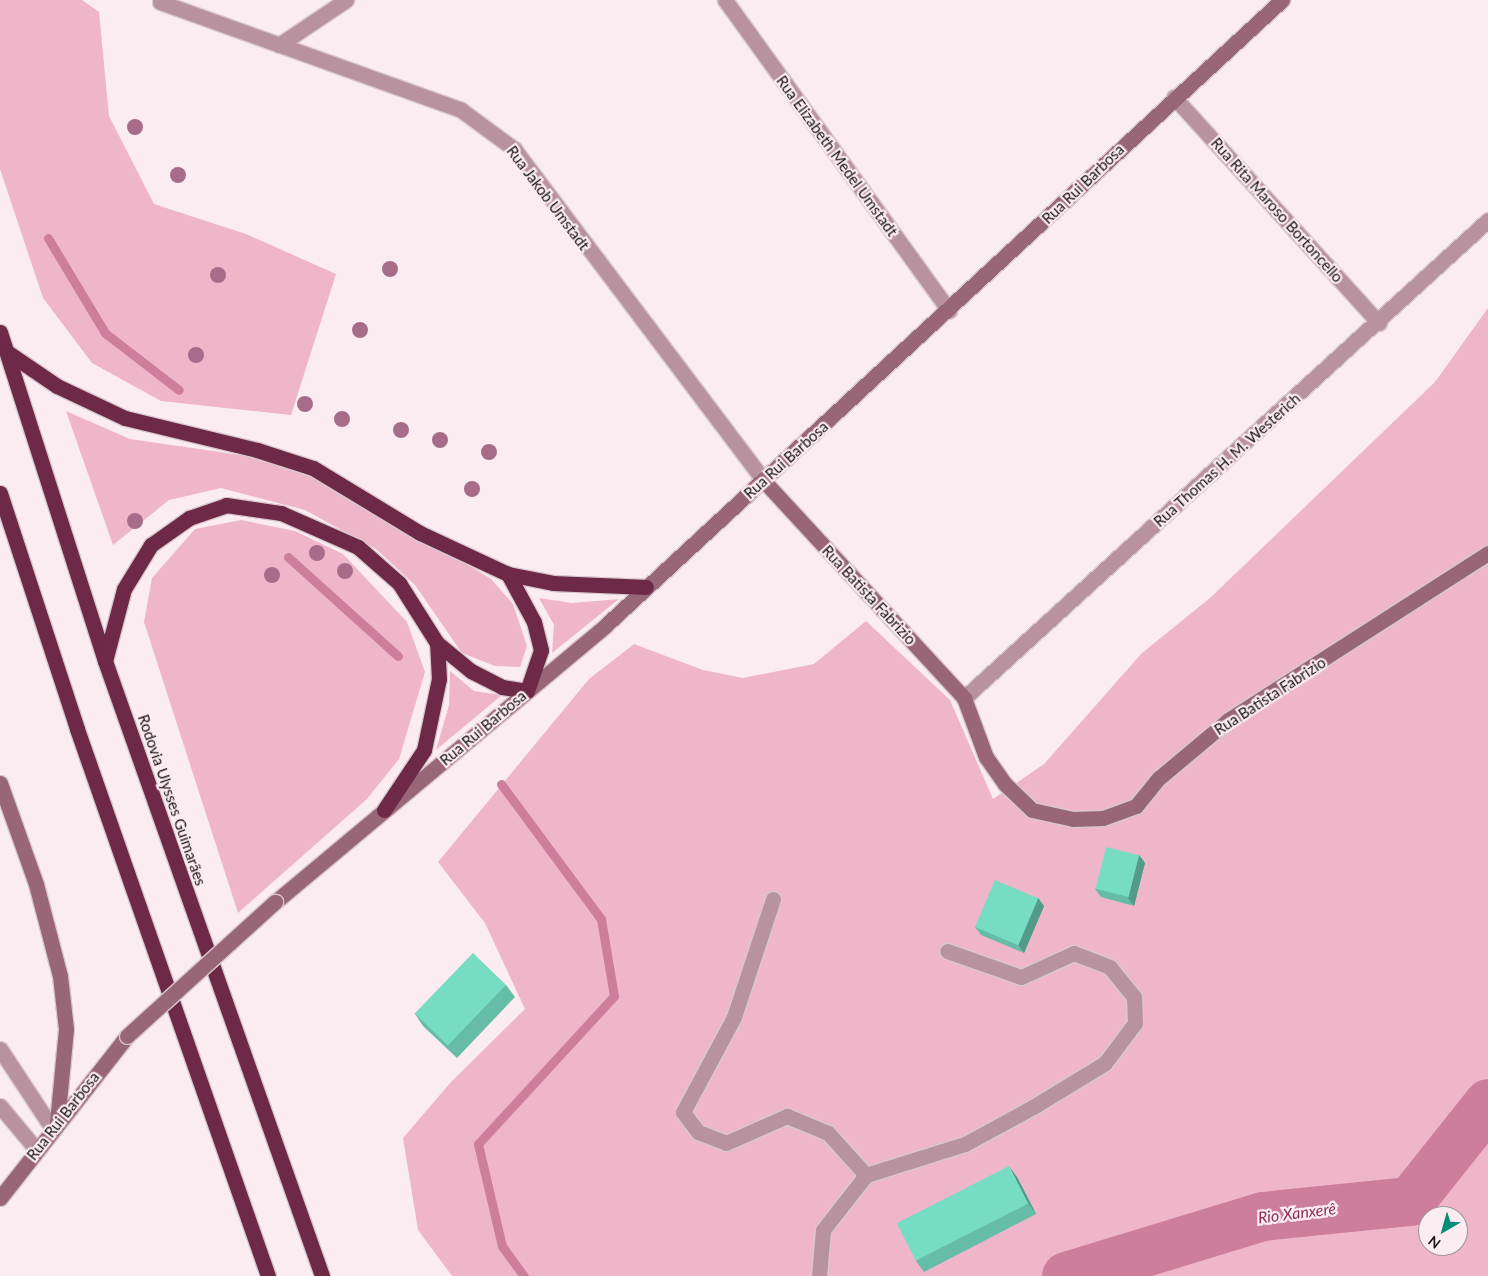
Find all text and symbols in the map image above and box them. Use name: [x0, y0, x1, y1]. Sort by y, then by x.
street label: Rua Elizabeth Medel Umstadt: [773, 72, 901, 240]
street label: Rua Rita Maroso Bortoncello: [1207, 134, 1347, 286]
street label: Rua Rui Barbosa: [1038, 140, 1128, 228]
street label: Rua Jakob Umstadt: [503, 142, 593, 254]
street label: Rua Thomas H. M. Westerich: [1150, 389, 1304, 531]
street label: Rua Rui Barbosa: [740, 418, 832, 502]
street label: Rua Batista Fabrizio: [818, 542, 920, 648]
street label: Rua Batista Fabrizio: [1211, 653, 1329, 739]
street label: Rua Rui Barbosa: [436, 687, 530, 769]
street label: Rodovia Ulysses Guimarães: [134, 712, 210, 888]
street label: Rua Rui Barbosa: [23, 1068, 103, 1164]
water label: Rio Xanxerê: [1257, 1199, 1337, 1227]
north arrow: [1418, 1206, 1468, 1256]
text: N: [1425, 1232, 1444, 1252]

